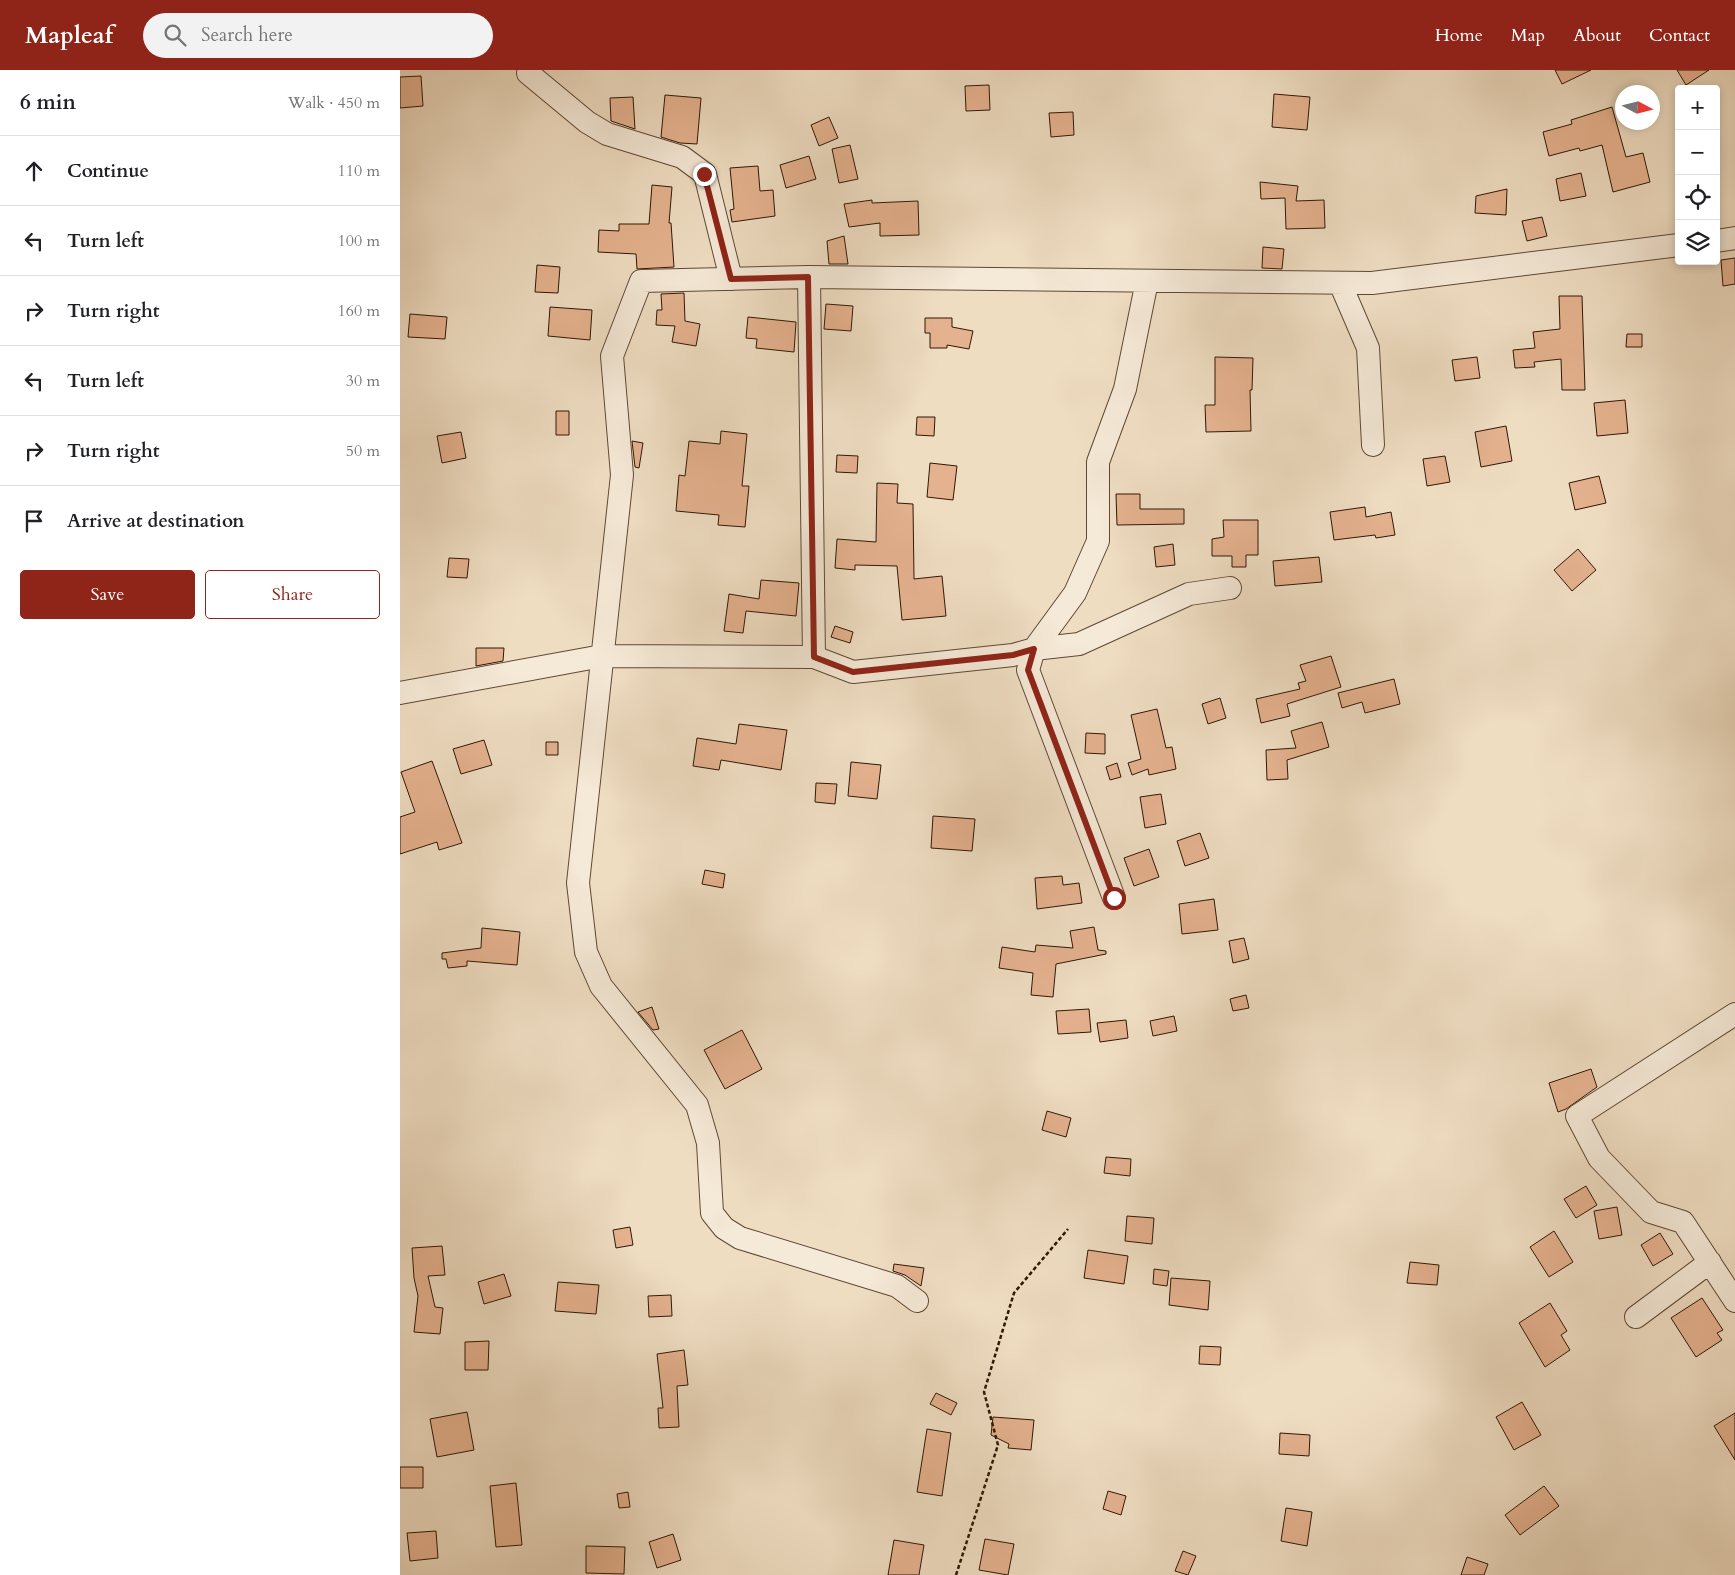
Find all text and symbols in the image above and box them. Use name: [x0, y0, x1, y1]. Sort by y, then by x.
search box: [143, 13, 493, 58]
text: Mapleaf: [25, 19, 113, 52]
icon: search: [161, 21, 189, 49]
text: Search here: [201, 22, 293, 48]
text: Home: [1435, 23, 1483, 48]
text: Map: [1511, 23, 1545, 48]
text: About: [1573, 23, 1621, 48]
text: Contact: [1649, 23, 1710, 48]
north arrow: [1615, 85, 1660, 130]
map controls: [1675, 85, 1720, 265]
button: +: [1675, 85, 1720, 130]
text: 6 min: [20, 88, 76, 117]
text: Walk · 450 m: [288, 92, 380, 114]
button: −: [1675, 130, 1720, 175]
icon: ahead: [20, 157, 48, 185]
text: Continue: [67, 158, 149, 184]
text: 110 m: [338, 160, 380, 182]
route end: [693, 163, 716, 186]
button: locate: [1675, 175, 1720, 220]
button: layers: [1675, 220, 1720, 265]
icon: left: [20, 227, 48, 255]
text: Turn left: [67, 228, 144, 254]
text: 100 m: [338, 230, 380, 252]
icon: right: [20, 297, 48, 325]
text: Turn right: [67, 298, 159, 324]
text: 160 m: [338, 300, 380, 322]
icon: left: [20, 367, 48, 395]
text: Turn left: [67, 368, 144, 394]
text: 30 m: [346, 370, 380, 392]
icon: right: [20, 437, 48, 465]
text: Turn right: [67, 438, 159, 464]
text: 50 m: [346, 440, 380, 462]
icon: arrive: [20, 507, 48, 535]
text: Arrive at destination: [67, 508, 244, 534]
button: Save: [20, 570, 195, 619]
button: Share: [205, 570, 380, 619]
route start: [1103, 887, 1126, 910]

